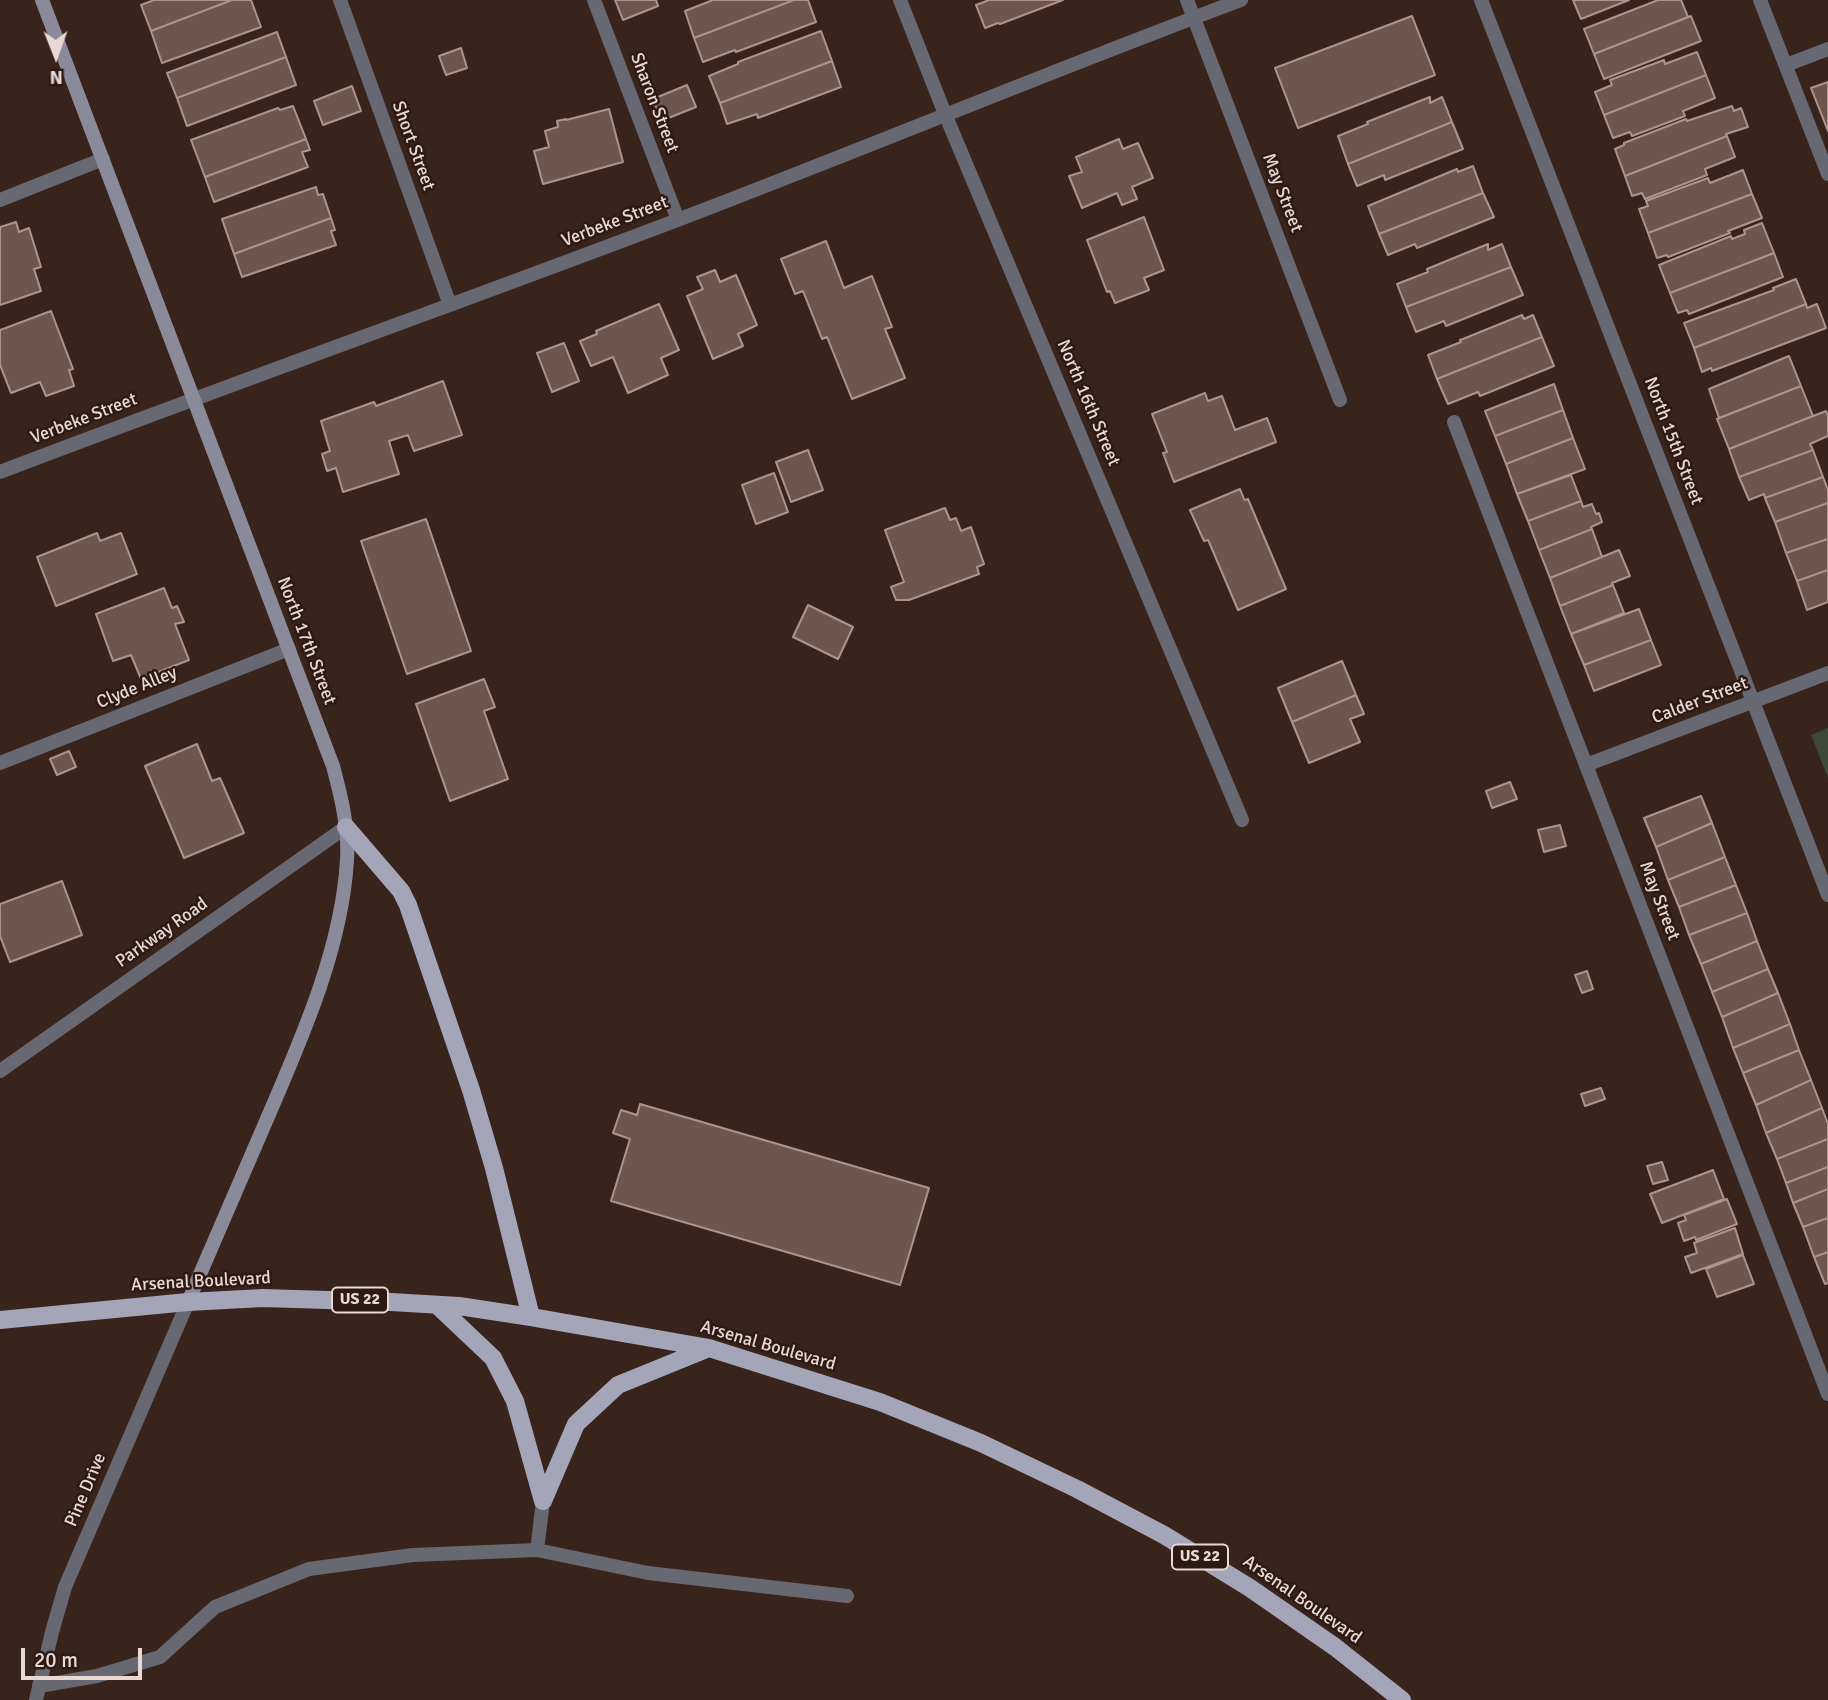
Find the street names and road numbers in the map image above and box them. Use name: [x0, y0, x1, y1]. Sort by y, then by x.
street label: Sharon Street: [625, 50, 683, 156]
street label: Short Street: [387, 98, 439, 194]
street label: May Street: [1257, 151, 1307, 235]
street label: Verbeke Street: [559, 192, 671, 252]
street label: North 16th Street: [1052, 337, 1124, 469]
street label: North 15th Street: [1639, 374, 1707, 508]
street label: Verbeke Street: [28, 389, 140, 449]
street label: North 17th Street: [272, 574, 340, 708]
street label: Clyde Alley: [94, 662, 180, 714]
street label: Calder Street: [1649, 673, 1751, 729]
street label: May Street: [1634, 859, 1684, 943]
street label: Parkway Road: [112, 893, 212, 973]
street label: Arsenal Boulevard: [131, 1268, 271, 1296]
road number: US 22: [332, 1288, 388, 1312]
street label: Arsenal Boulevard: [698, 1316, 838, 1376]
street label: Pine Drive: [61, 1450, 111, 1530]
road number: US 22: [1172, 1544, 1228, 1569]
street label: Arsenal Boulevard: [1238, 1551, 1366, 1649]

